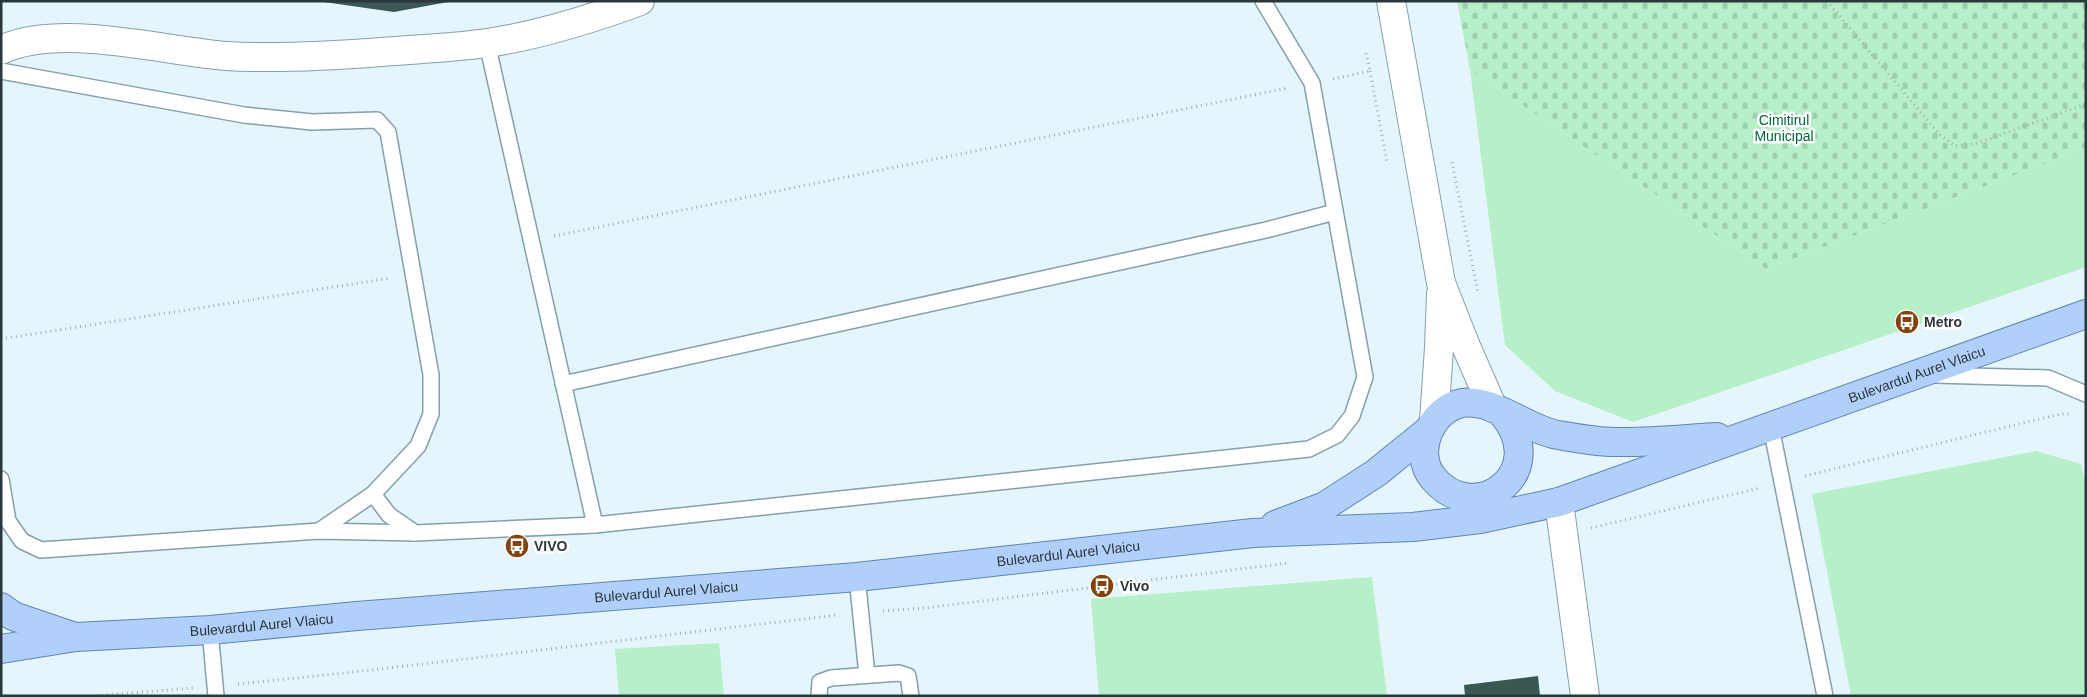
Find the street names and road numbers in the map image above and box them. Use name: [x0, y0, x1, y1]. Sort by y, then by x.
street label: Bulevardul Aurel Vlaicu: [1846, 343, 1987, 406]
street label: Bulevardul Aurel Vlaicu: [996, 538, 1141, 569]
street label: Bulevardul Aurel Vlaicu: [594, 578, 739, 605]
street label: Bulevardul Aurel Vlaicu: [189, 610, 334, 639]

